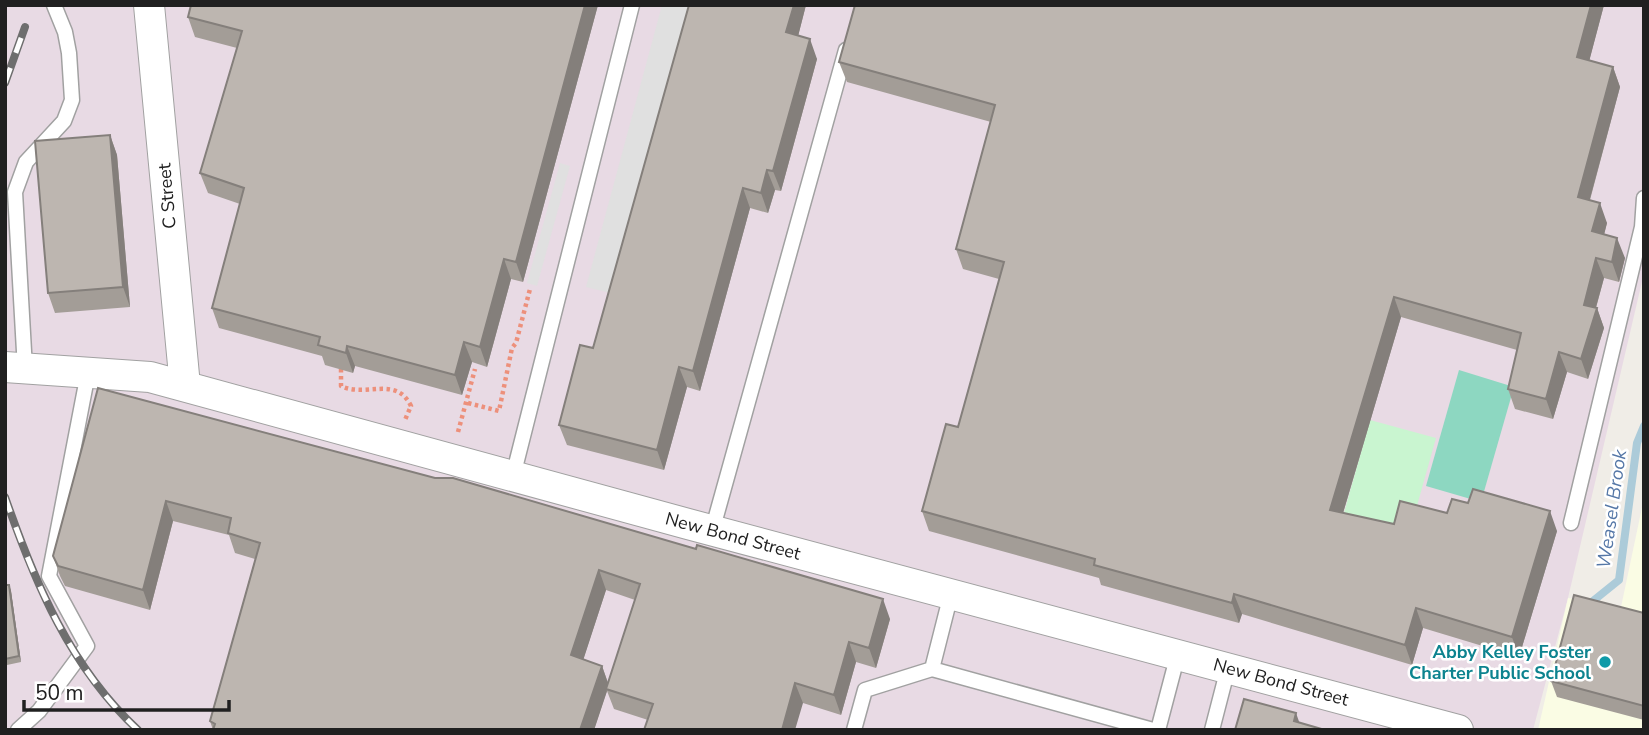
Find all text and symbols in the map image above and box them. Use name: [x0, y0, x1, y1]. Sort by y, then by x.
street label: C Street: [152, 161, 182, 230]
water label: Weasel Brook: [1591, 447, 1633, 570]
street label: New Bond Street: [663, 506, 804, 566]
place label: Abby Kelley Foster Charter Public School: [1409, 640, 1591, 685]
street label: New Bond Street: [1211, 652, 1352, 712]
marker: Abby Kelley Foster Charter Public School: [1597, 654, 1613, 670]
scale bar: [24, 668, 229, 712]
text: 50 m: [35, 679, 84, 707]

